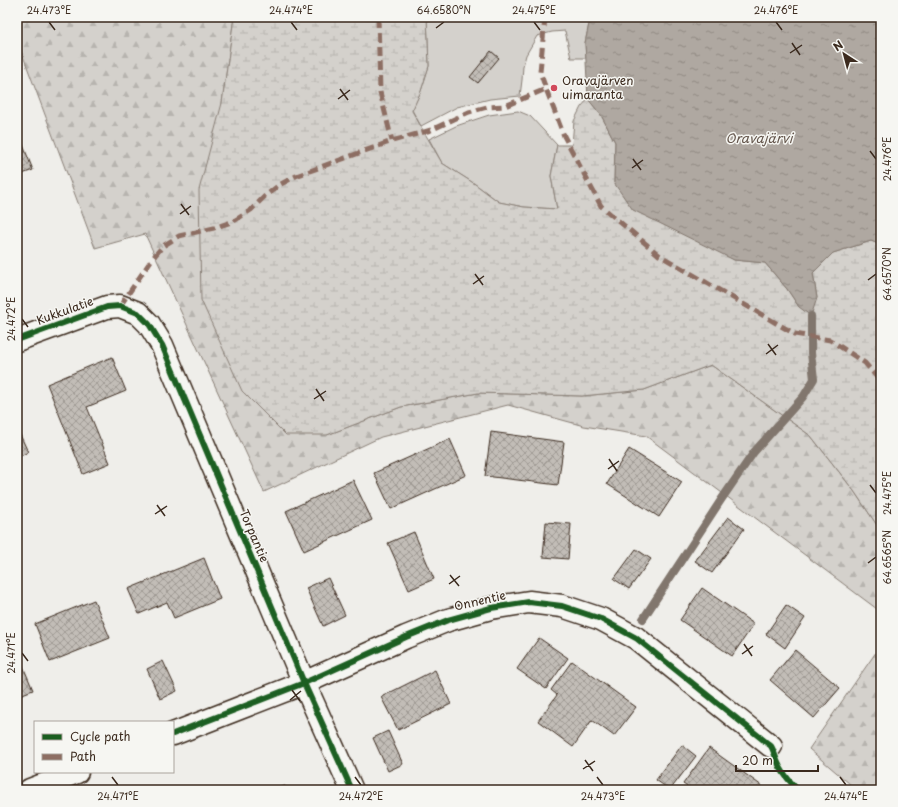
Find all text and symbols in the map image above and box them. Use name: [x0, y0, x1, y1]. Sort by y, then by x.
text: 24.473°E: [27, 2, 71, 17]
text: 24.474°E: [269, 2, 313, 17]
text: 64.6580°N: [417, 2, 471, 17]
text: 24.475°E: [512, 2, 556, 17]
text: 24.476°E: [754, 2, 798, 17]
north arrow: [824, 34, 864, 74]
text: N: [829, 36, 847, 55]
place label: Oravajärven uimaranta: [562, 71, 633, 103]
marker: Oravajärven uimaranta: [549, 83, 559, 93]
water label: Oravajärvi: [726, 128, 795, 147]
text: 24.476°E: [879, 137, 894, 181]
text: 64.6570°N: [879, 247, 894, 301]
street label: Kukkulatie: [34, 291, 96, 329]
text: 24.472°E: [3, 297, 18, 341]
text: 24.475°E: [879, 471, 894, 515]
street label: Torpantie: [236, 506, 274, 565]
text: 64.6565°N: [879, 530, 894, 584]
street label: Onnentie: [452, 585, 507, 615]
text: 24.471°E: [3, 632, 18, 674]
legend: [34, 721, 174, 773]
text: Cycle path: [70, 727, 131, 745]
text: Path: [70, 747, 96, 765]
scale bar: [736, 747, 818, 773]
text: 20 m: [742, 751, 773, 769]
text: 24.471°E: [97, 788, 139, 803]
text: 24.472°E: [339, 788, 383, 803]
text: 24.473°E: [581, 788, 625, 803]
text: 24.474°E: [824, 788, 868, 803]

